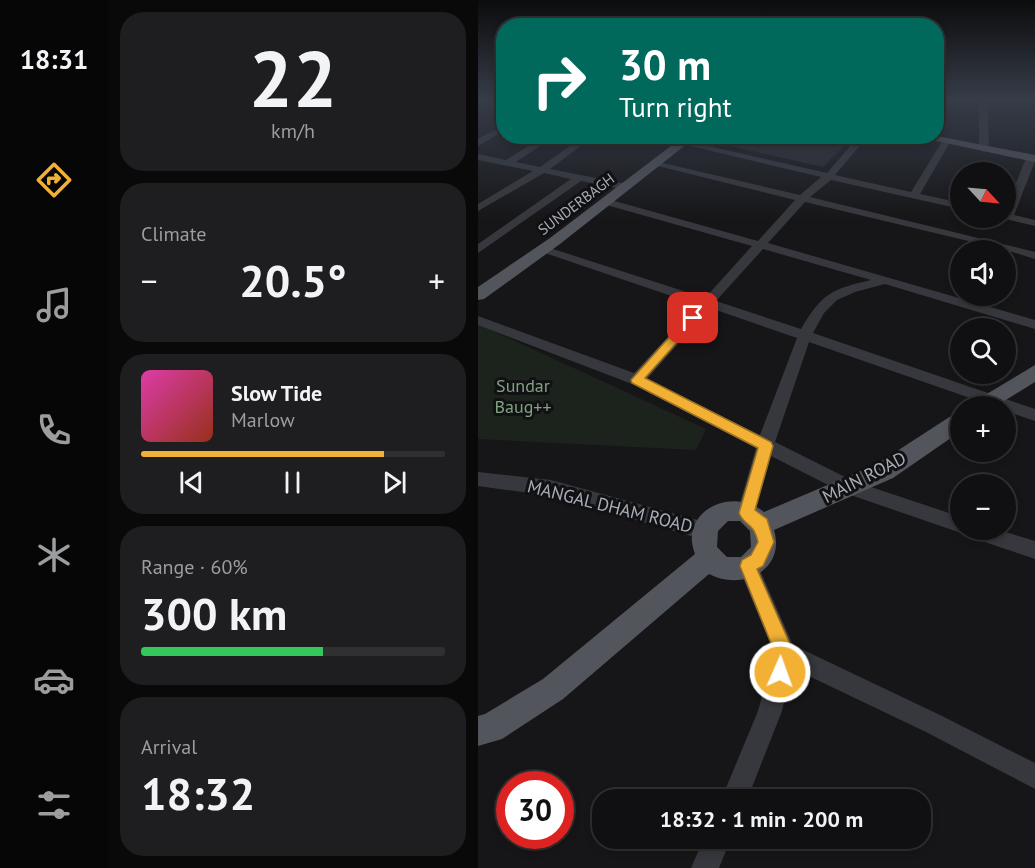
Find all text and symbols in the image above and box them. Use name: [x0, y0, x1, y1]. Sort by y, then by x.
text: 22: [249, 28, 337, 129]
text: 30 m: [619, 37, 711, 92]
text: 18:31: [20, 42, 88, 76]
icon: right: [520, 42, 598, 120]
text: Turn right: [619, 90, 732, 124]
text: km/h: [271, 118, 315, 144]
icon: directions: [33, 159, 75, 201]
north arrow: [950, 162, 1016, 228]
map controls: [950, 162, 1016, 540]
street label: SUNDERBAGH: [534, 169, 618, 239]
text: Climate: [141, 221, 207, 247]
button: sound: [950, 240, 1016, 306]
text: 20.5°: [239, 251, 347, 309]
text: −: [141, 259, 158, 302]
text: +: [428, 259, 445, 302]
icon: music: [33, 284, 75, 326]
pin: [667, 292, 718, 343]
icon: arrive: [676, 301, 709, 334]
button: search: [950, 318, 1016, 384]
park label: Sundar Baug++: [495, 374, 552, 418]
text: Slow Tide: [231, 379, 322, 407]
button: +: [950, 396, 1016, 462]
text: Marlow: [231, 407, 295, 433]
icon: phone: [33, 409, 75, 451]
street label: MAIN ROAD: [818, 446, 910, 508]
icon: previous: [175, 466, 208, 499]
icon: pause: [276, 466, 309, 499]
icon: next: [378, 466, 411, 499]
street label: MANGAL DHAM ROAD: [525, 474, 695, 538]
button: −: [950, 474, 1016, 540]
icon: climate: [33, 534, 75, 576]
text: Range · 60%: [141, 554, 248, 580]
text: 300 km: [141, 584, 287, 642]
position arrow: [748, 640, 812, 704]
icon: car: [33, 659, 75, 701]
text: Arrival: [141, 734, 197, 760]
text: 18:32: [141, 764, 255, 822]
speed limit sign: 30: [496, 771, 574, 849]
icon: filters: [33, 784, 75, 826]
text: 18:32 · 1 min · 200 m: [660, 805, 863, 833]

